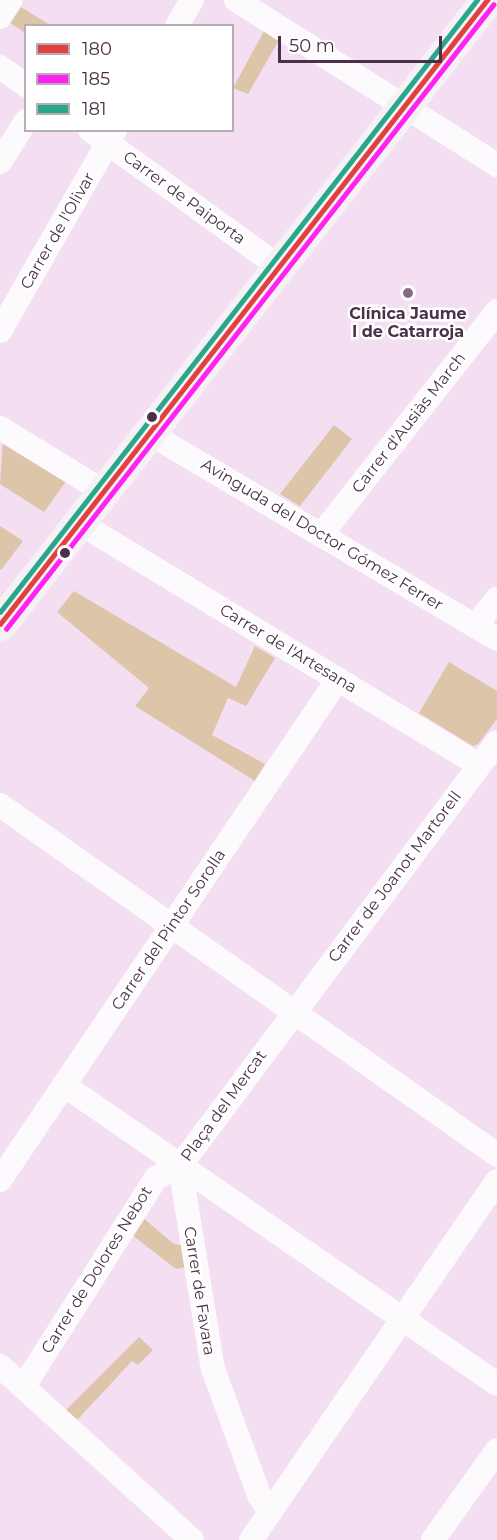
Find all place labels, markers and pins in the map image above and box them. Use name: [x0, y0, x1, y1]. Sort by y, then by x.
marker: Clínica Jaume I de Catarroja: [399, 284, 417, 302]
place label: Clínica Jaume I de Catarroja: [349, 304, 467, 342]
unlabelled marker: [146, 411, 158, 423]
unlabelled marker: [59, 547, 71, 559]

